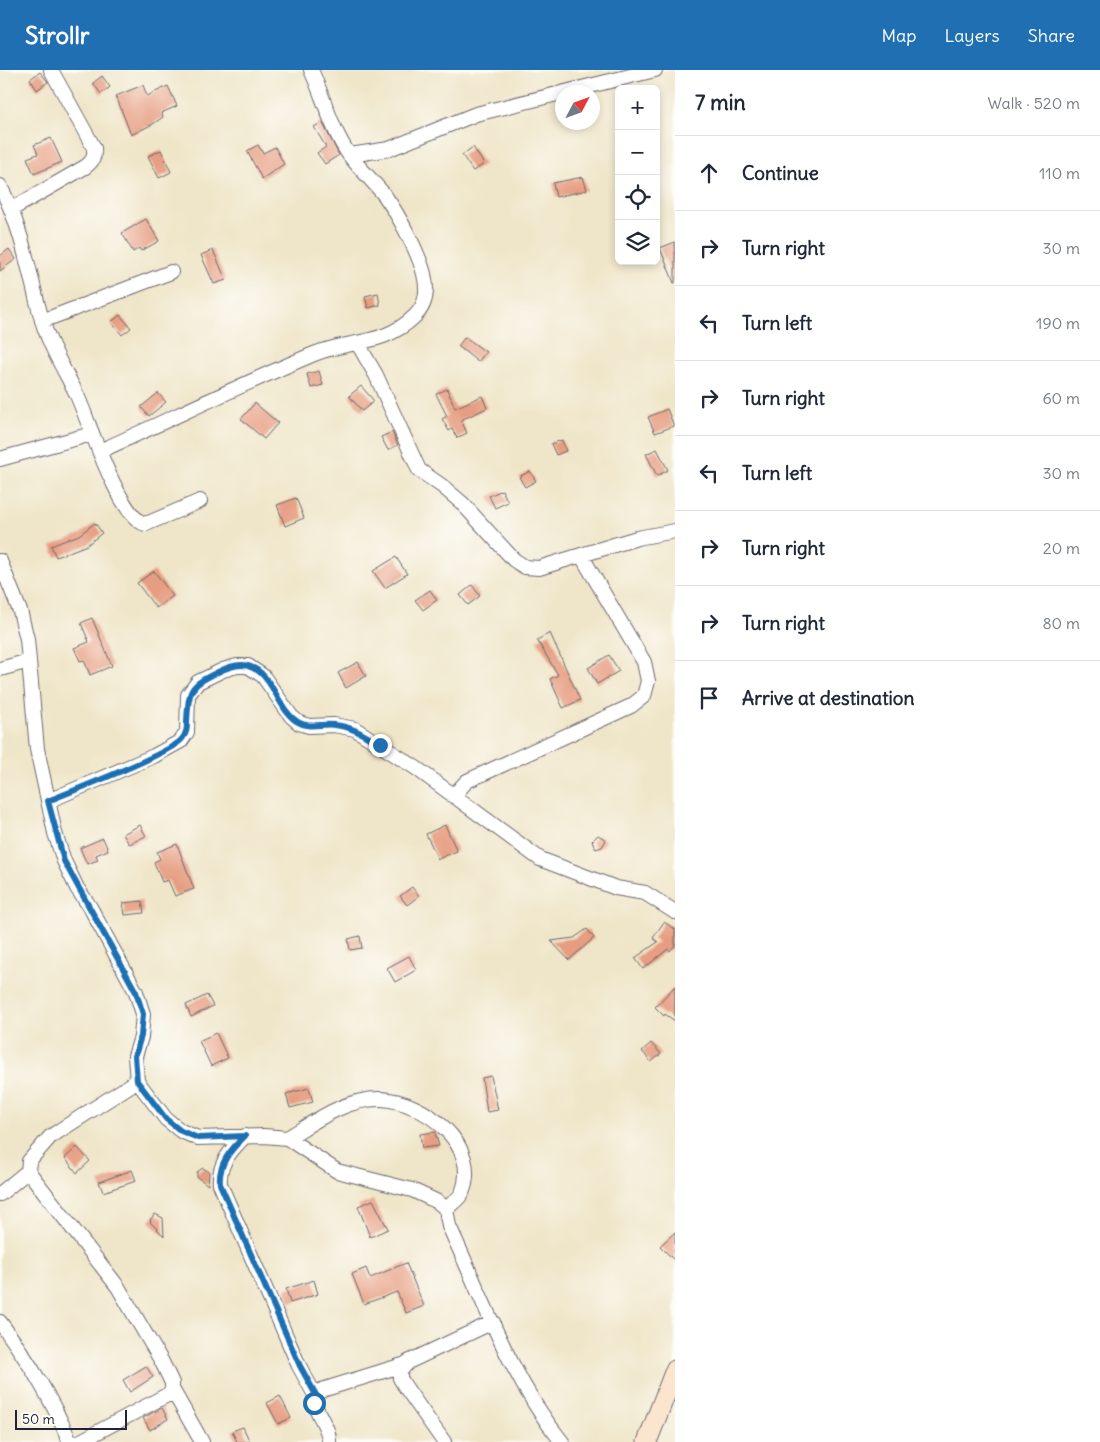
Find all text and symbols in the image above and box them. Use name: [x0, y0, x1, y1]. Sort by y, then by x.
text: Strollr: [25, 20, 90, 50]
text: Map: [881, 24, 916, 47]
text: Layers: [944, 24, 1000, 47]
text: Share: [1028, 24, 1075, 47]
north arrow: [555, 85, 600, 130]
map controls: [615, 85, 660, 265]
button: +: [615, 85, 660, 130]
text: 7 min: [695, 89, 746, 116]
text: Walk · 520 m: [988, 93, 1080, 113]
button: −: [615, 130, 660, 175]
icon: ahead: [695, 159, 723, 187]
text: Continue: [742, 161, 819, 185]
text: 110 m: [1039, 163, 1080, 183]
button: locate: [615, 175, 660, 220]
button: layers: [615, 220, 660, 265]
icon: right: [695, 234, 723, 262]
text: Turn right: [742, 236, 825, 260]
text: 30 m: [1043, 238, 1080, 258]
icon: left: [695, 309, 723, 337]
text: Turn left: [742, 311, 812, 335]
text: 190 m: [1036, 313, 1080, 333]
icon: right: [695, 384, 723, 412]
text: Turn right: [742, 386, 825, 410]
text: 60 m: [1042, 388, 1080, 408]
icon: left: [695, 459, 723, 487]
text: Turn left: [742, 461, 812, 485]
text: 30 m: [1043, 463, 1080, 483]
icon: right: [695, 534, 723, 562]
text: Turn right: [742, 536, 825, 560]
text: 20 m: [1043, 538, 1080, 558]
icon: right: [695, 609, 723, 637]
text: Turn right: [742, 611, 825, 635]
text: 80 m: [1042, 613, 1080, 633]
icon: arrive: [695, 684, 723, 712]
text: Arrive at destination: [742, 686, 915, 710]
route end: [369, 734, 392, 757]
route start: [303, 1392, 326, 1415]
scale bar: [15, 1407, 128, 1430]
text: 50 m: [22, 1410, 55, 1428]

